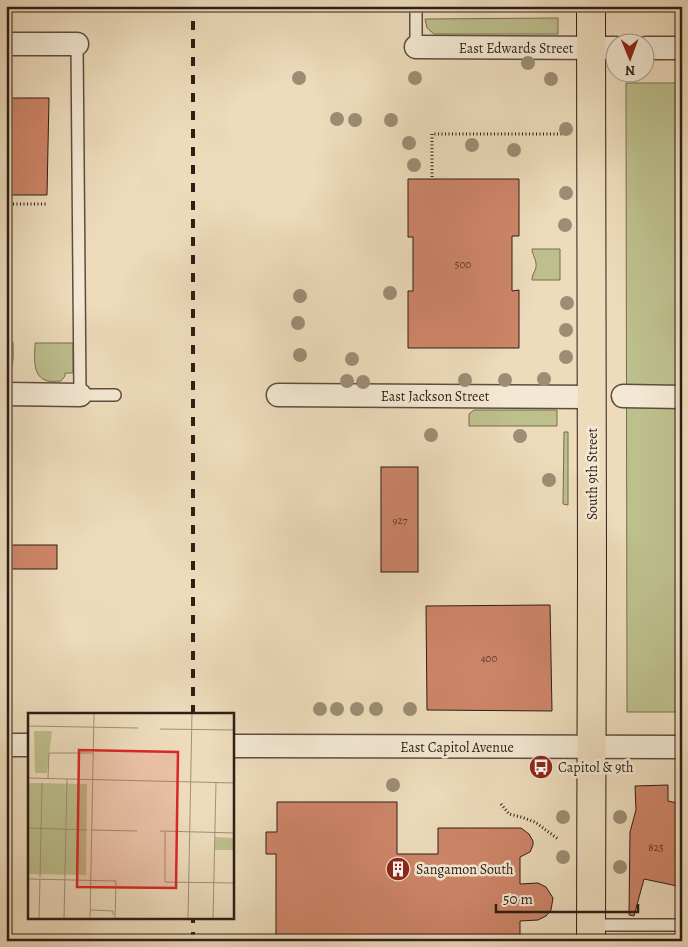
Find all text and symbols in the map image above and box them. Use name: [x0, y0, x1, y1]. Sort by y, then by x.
north arrow: [606, 32, 656, 82]
street label: East Edwards Street: [459, 39, 574, 58]
text: N: [625, 61, 635, 80]
house number: 500: [455, 257, 471, 272]
street label: East Jackson Street: [381, 387, 490, 406]
street label: South 9th Street: [583, 428, 602, 520]
house number: 927: [393, 513, 408, 528]
house number: 400: [481, 651, 497, 666]
inset map: [28, 713, 234, 920]
street label: East Capitol Avenue: [400, 738, 514, 757]
bus stop icon: Capitol & 9th: [528, 754, 554, 780]
place label: Capitol & 9th: [558, 758, 634, 777]
house number: 825: [648, 840, 664, 855]
building icon: Sangamon South: [385, 856, 411, 882]
place label: Sangamon South: [416, 860, 514, 879]
scale bar: [496, 882, 638, 914]
text: 50 m: [503, 889, 533, 909]

